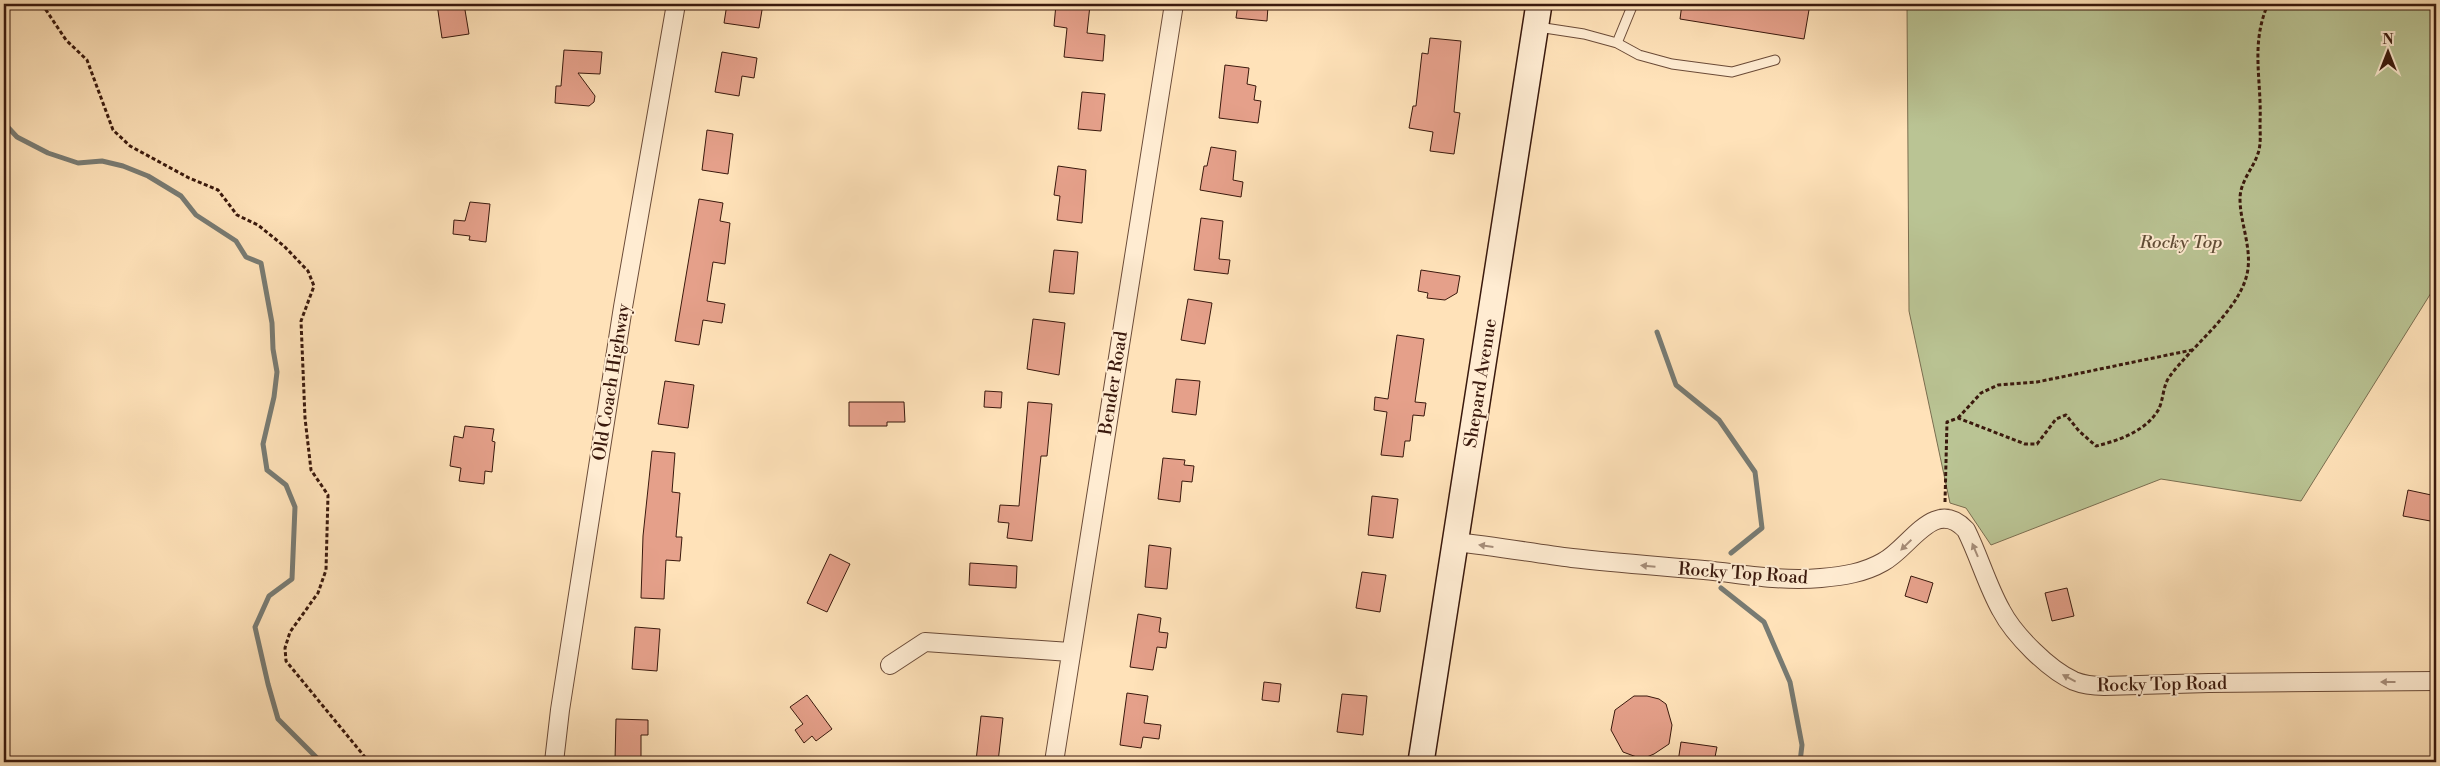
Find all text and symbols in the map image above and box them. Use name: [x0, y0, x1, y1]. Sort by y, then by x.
north arrow: [2362, 28, 2412, 78]
text: N: [2382, 31, 2394, 49]
park label: Rocky Top: [2138, 231, 2223, 254]
street label: Old Coach Highway: [588, 302, 635, 462]
street label: Shepard Avenue: [1459, 317, 1502, 449]
street label: Bender Road: [1094, 329, 1133, 438]
one-way arrow: [1900, 539, 1912, 551]
one-way arrow: [1478, 541, 1494, 549]
one-way arrow: [1971, 543, 1979, 557]
street label: Rocky Top Road: [1677, 557, 1809, 590]
one-way arrow: [1639, 562, 1655, 570]
street label: Rocky Top Road: [2097, 672, 2228, 697]
one-way arrow: [2062, 674, 2076, 682]
one-way arrow: [2379, 678, 2395, 686]

